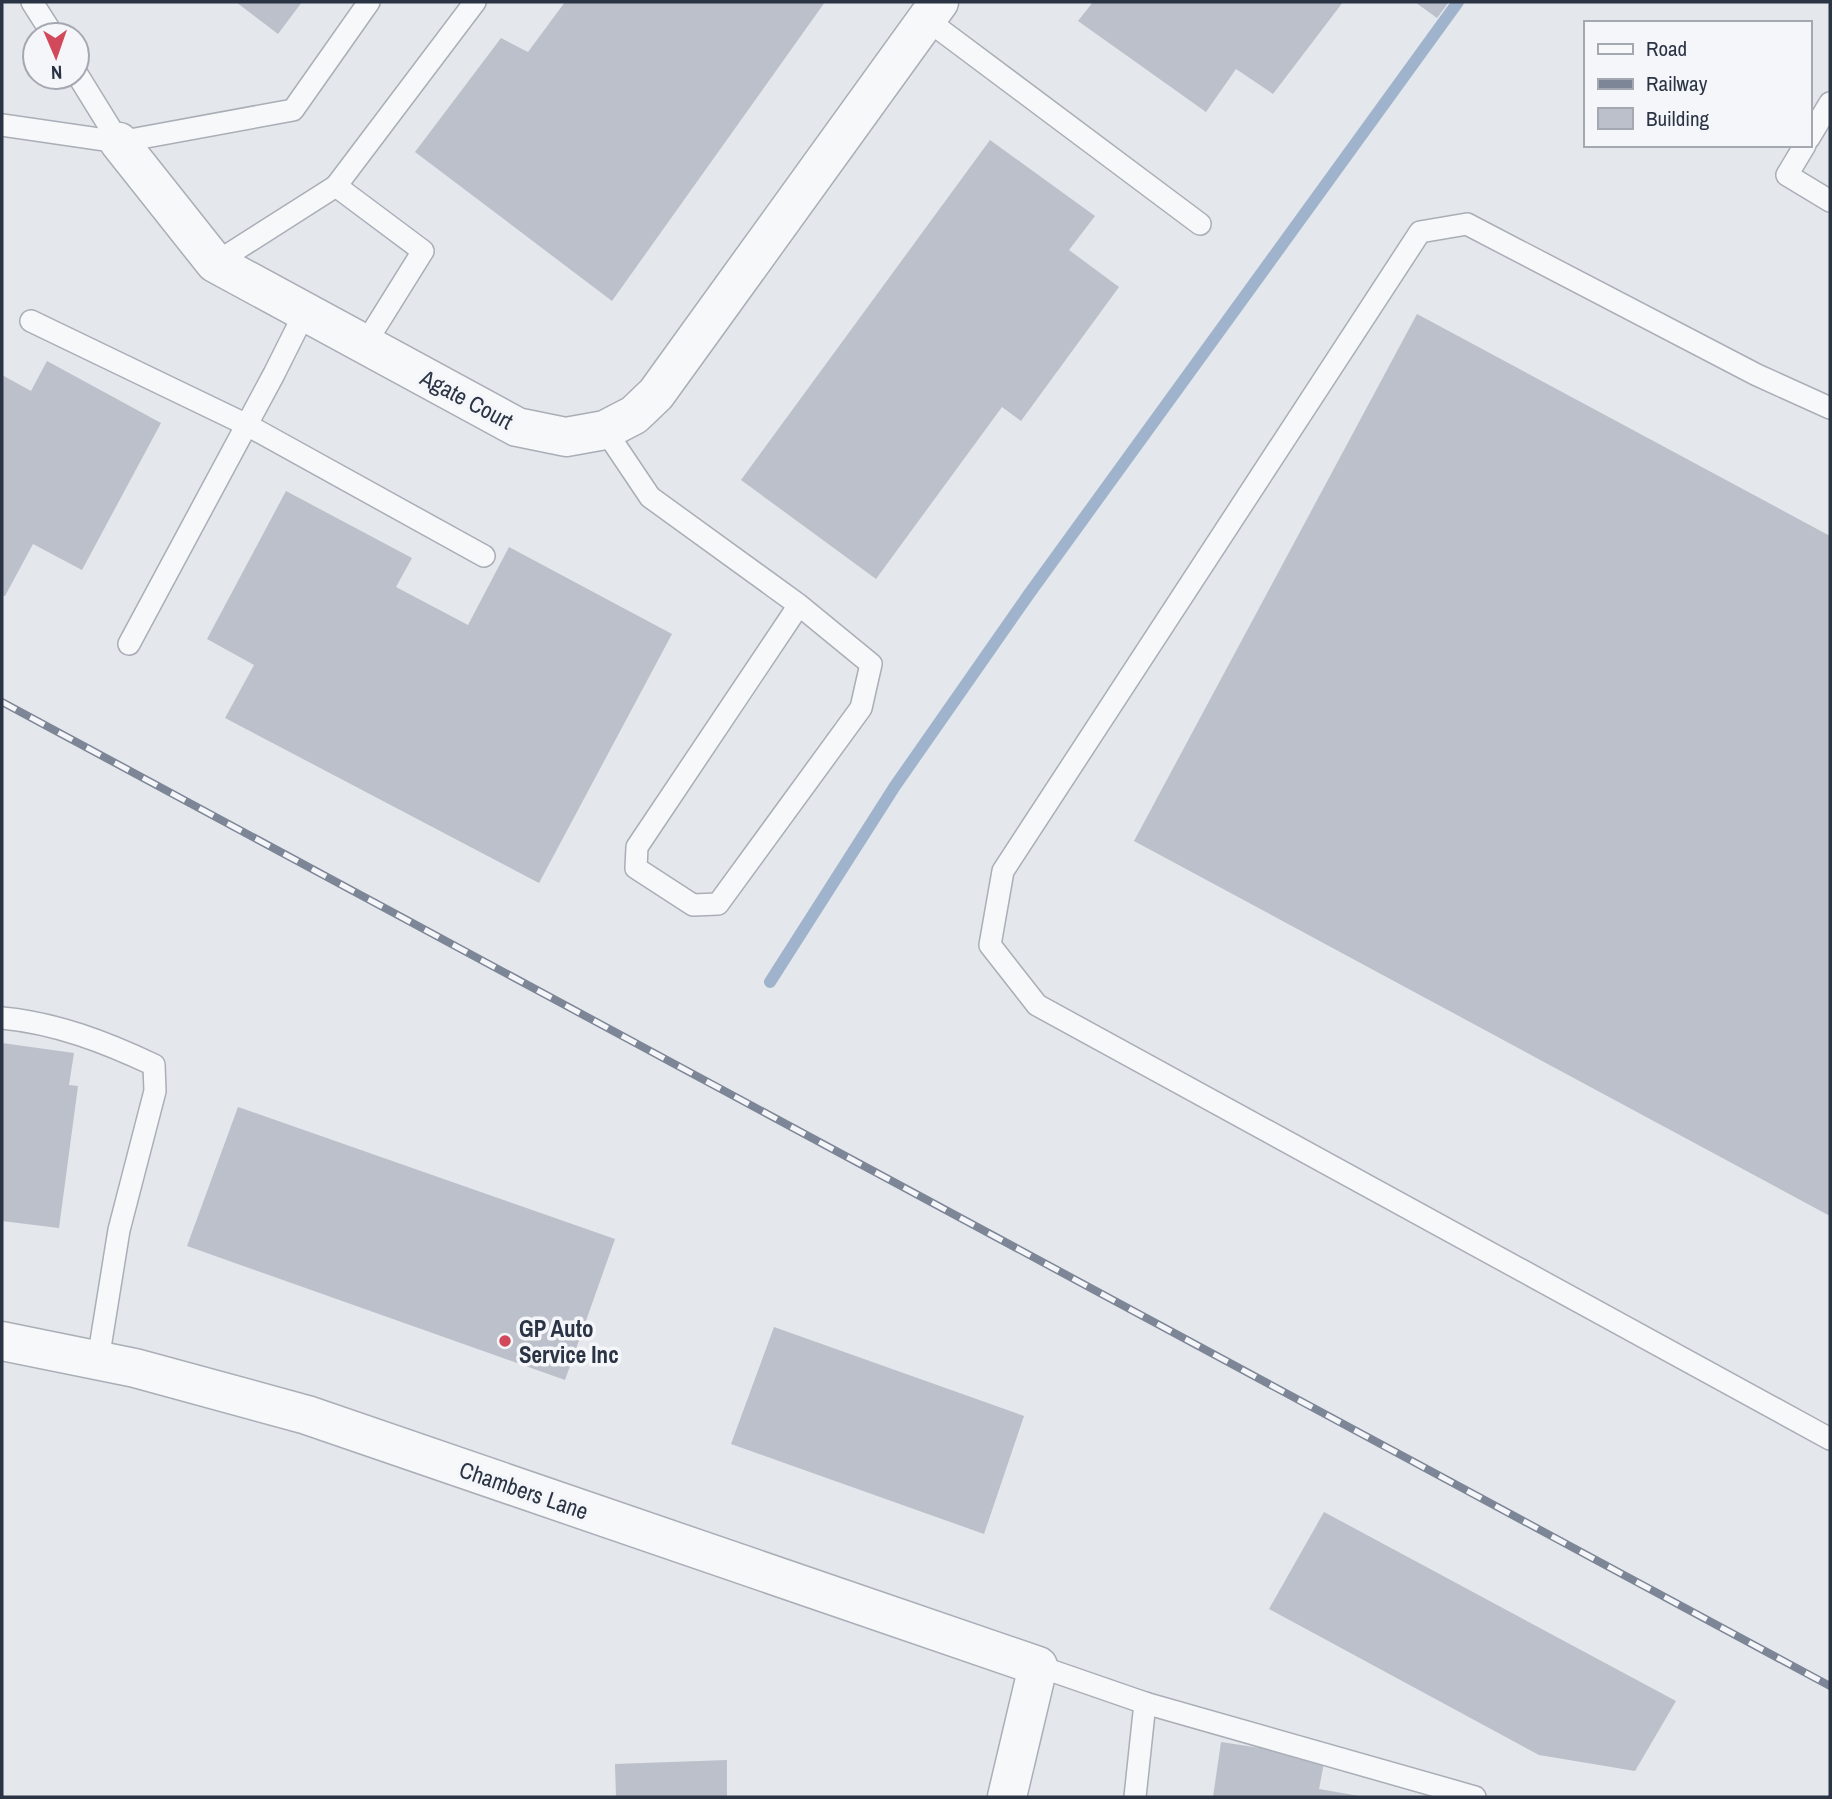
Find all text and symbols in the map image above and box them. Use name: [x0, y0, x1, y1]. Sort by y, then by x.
north arrow: [21, 21, 91, 91]
legend: [1584, 21, 1811, 147]
text: Road: [1646, 34, 1687, 63]
text: N: [51, 60, 63, 86]
text: Railway: [1646, 69, 1708, 98]
text: Building: [1646, 104, 1710, 133]
street label: Agate Court: [414, 361, 519, 436]
place label: GP Auto Service Inc: [519, 1313, 619, 1370]
marker: GP Auto Service Inc: [497, 1333, 513, 1349]
street label: Chambers Lane: [456, 1454, 592, 1526]

